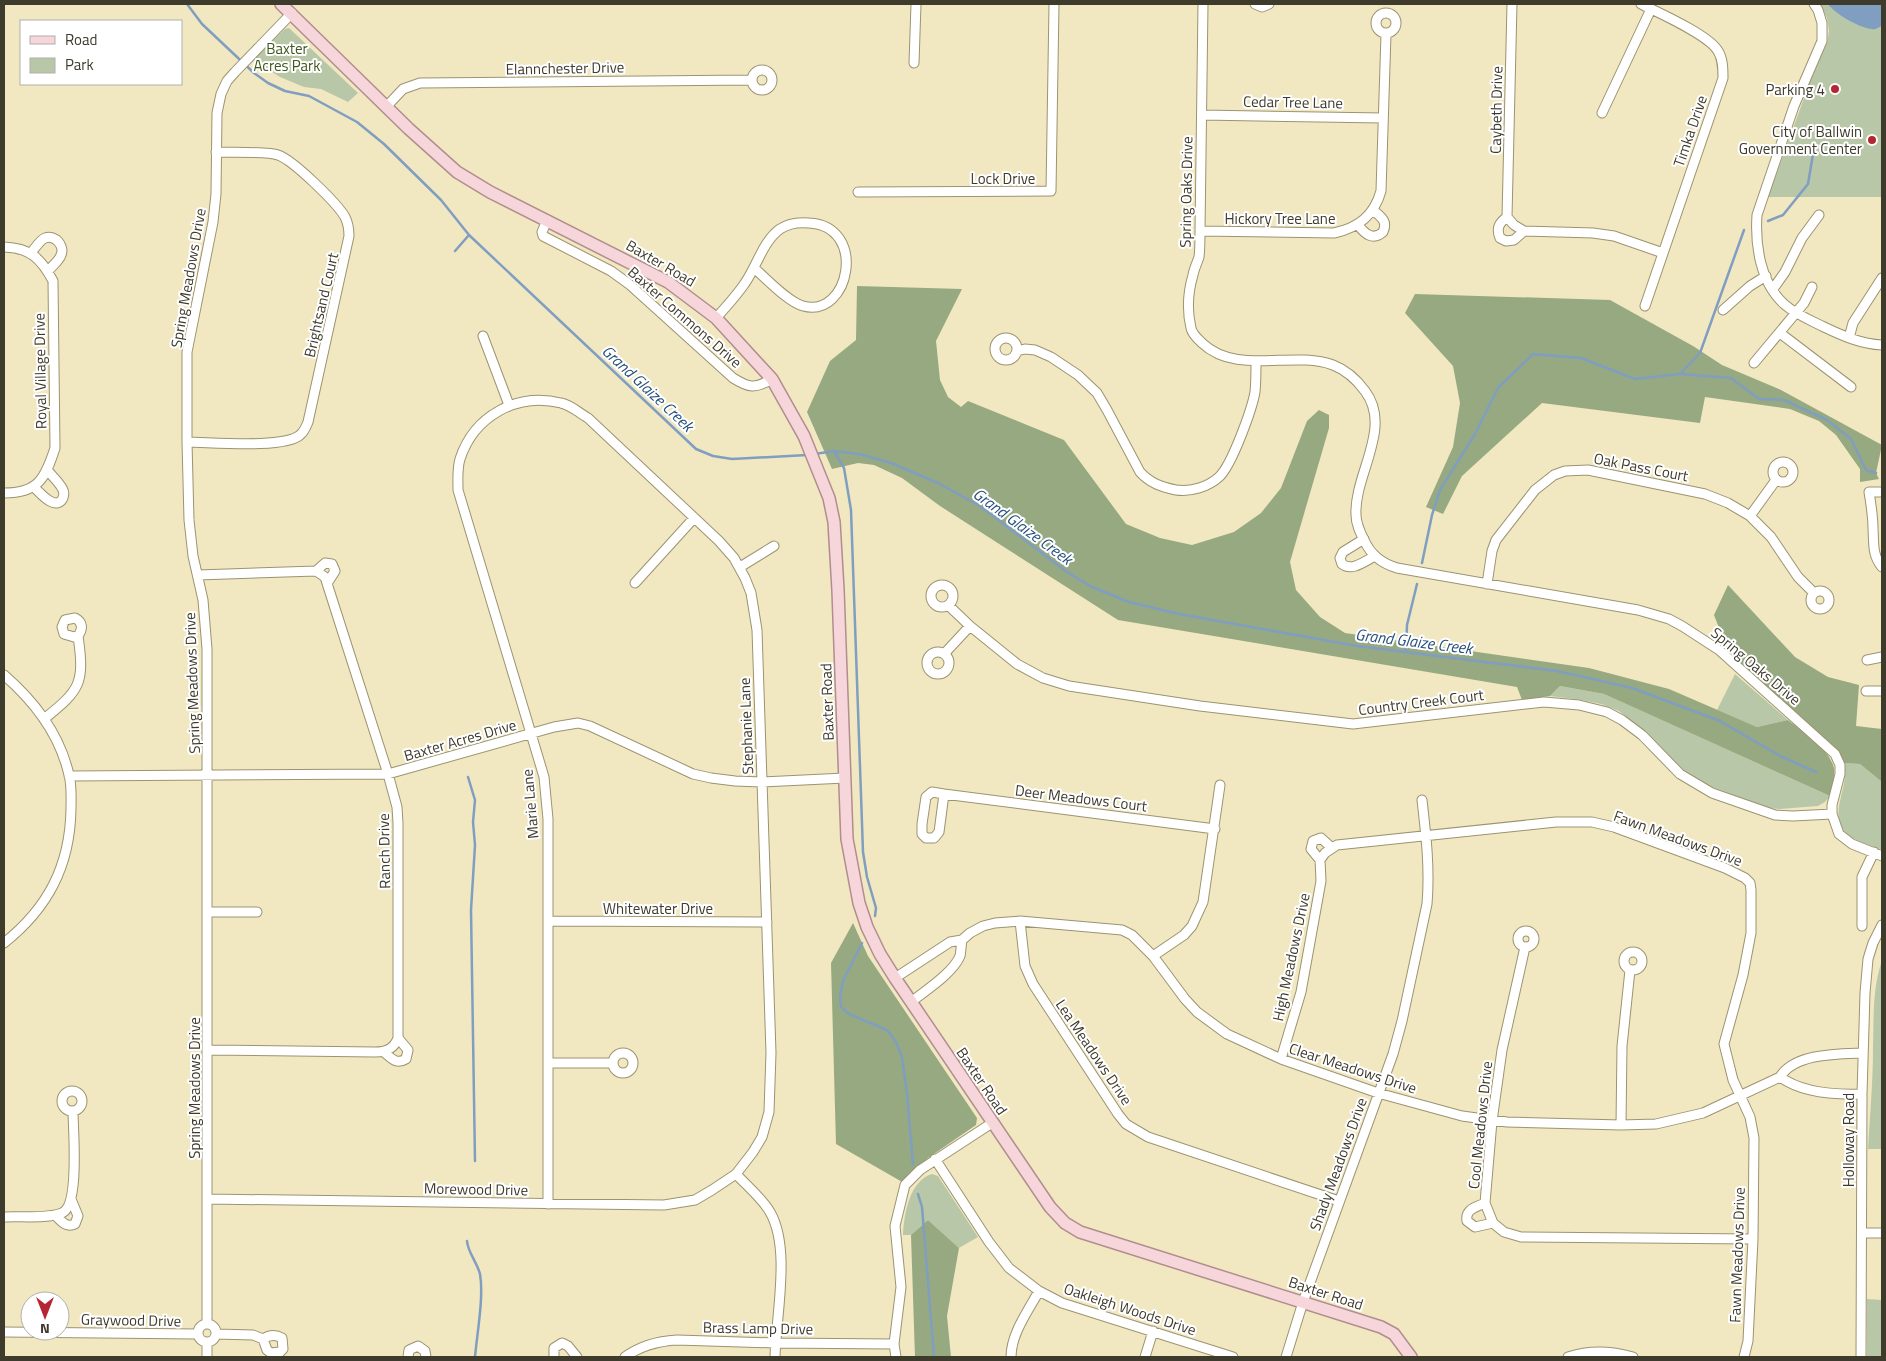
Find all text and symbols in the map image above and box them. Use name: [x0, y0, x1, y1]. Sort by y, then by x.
legend: [20, 20, 182, 85]
text: Road: [65, 28, 97, 51]
park label: Baxter Acres Park: [254, 37, 321, 77]
text: Park: [65, 53, 94, 76]
street label: Elannchester Drive: [505, 55, 625, 81]
street label: Caybeth Drive: [1484, 66, 1508, 154]
place label: Parking 4: [1766, 78, 1825, 101]
marker: Parking 4: [1829, 83, 1841, 95]
street label: Cedar Tree Lane: [1243, 90, 1343, 114]
street label: Timka Drive: [1667, 92, 1713, 170]
place label: City of Ballwin Government Center: [1739, 120, 1862, 160]
marker: City of Ballwin Government Center: [1866, 134, 1878, 146]
street label: Spring Oaks Drive: [1174, 136, 1198, 248]
street label: Lock Drive: [971, 167, 1035, 190]
street label: Spring Meadows Drive: [164, 206, 212, 350]
street label: Hickory Tree Lane: [1224, 207, 1336, 230]
street label: Baxter Road: [622, 234, 700, 292]
street label: Brightsand Court: [298, 250, 344, 360]
street label: Baxter Commons Drive: [623, 261, 747, 373]
street label: Royal Village Drive: [27, 313, 53, 429]
water label: Grand Glaize Creek: [597, 339, 701, 438]
street label: Oak Pass Court: [1592, 447, 1691, 488]
water label: Grand Glaize Creek: [968, 482, 1079, 571]
street label: Spring Meadows Drive: [178, 612, 206, 754]
street label: Spring Oaks Drive: [1706, 621, 1806, 711]
water label: Grand Glaize Creek: [1354, 622, 1476, 660]
street label: Baxter Road: [814, 663, 840, 741]
street label: Stephanie Lane: [733, 677, 759, 775]
street label: Country Creek Court: [1357, 683, 1486, 721]
street label: Baxter Acres Drive: [401, 713, 519, 767]
street label: Marie Lane: [516, 768, 544, 840]
street label: Deer Meadows Court: [1014, 778, 1149, 818]
street label: Fawn Meadows Drive: [1610, 804, 1746, 872]
street label: Ranch Drive: [372, 813, 396, 889]
street label: High Meadows Drive: [1266, 891, 1316, 1023]
street label: Whitewater Drive: [603, 897, 713, 920]
street label: Lea Meadows Drive: [1050, 994, 1138, 1110]
street label: Spring Meadows Drive: [183, 1017, 206, 1159]
street label: Clear Meadows Drive: [1286, 1037, 1420, 1099]
street label: Baxter Road: [951, 1043, 1013, 1119]
street label: Cool Meadows Drive: [1462, 1060, 1498, 1190]
street label: Holloway Road: [1837, 1093, 1860, 1187]
street label: Shady Meadows Drive: [1303, 1094, 1373, 1234]
street label: Morewood Drive: [424, 1177, 528, 1201]
street label: Fawn Meadows Drive: [1723, 1187, 1751, 1323]
street label: Baxter Road: [1286, 1270, 1366, 1316]
street label: Oakleigh Woods Drive: [1061, 1277, 1199, 1341]
north arrow: [20, 1291, 70, 1341]
street label: Graywood Drive: [81, 1308, 181, 1332]
street label: Brass Lamp Drive: [703, 1316, 813, 1340]
text: N: [40, 1319, 50, 1340]

